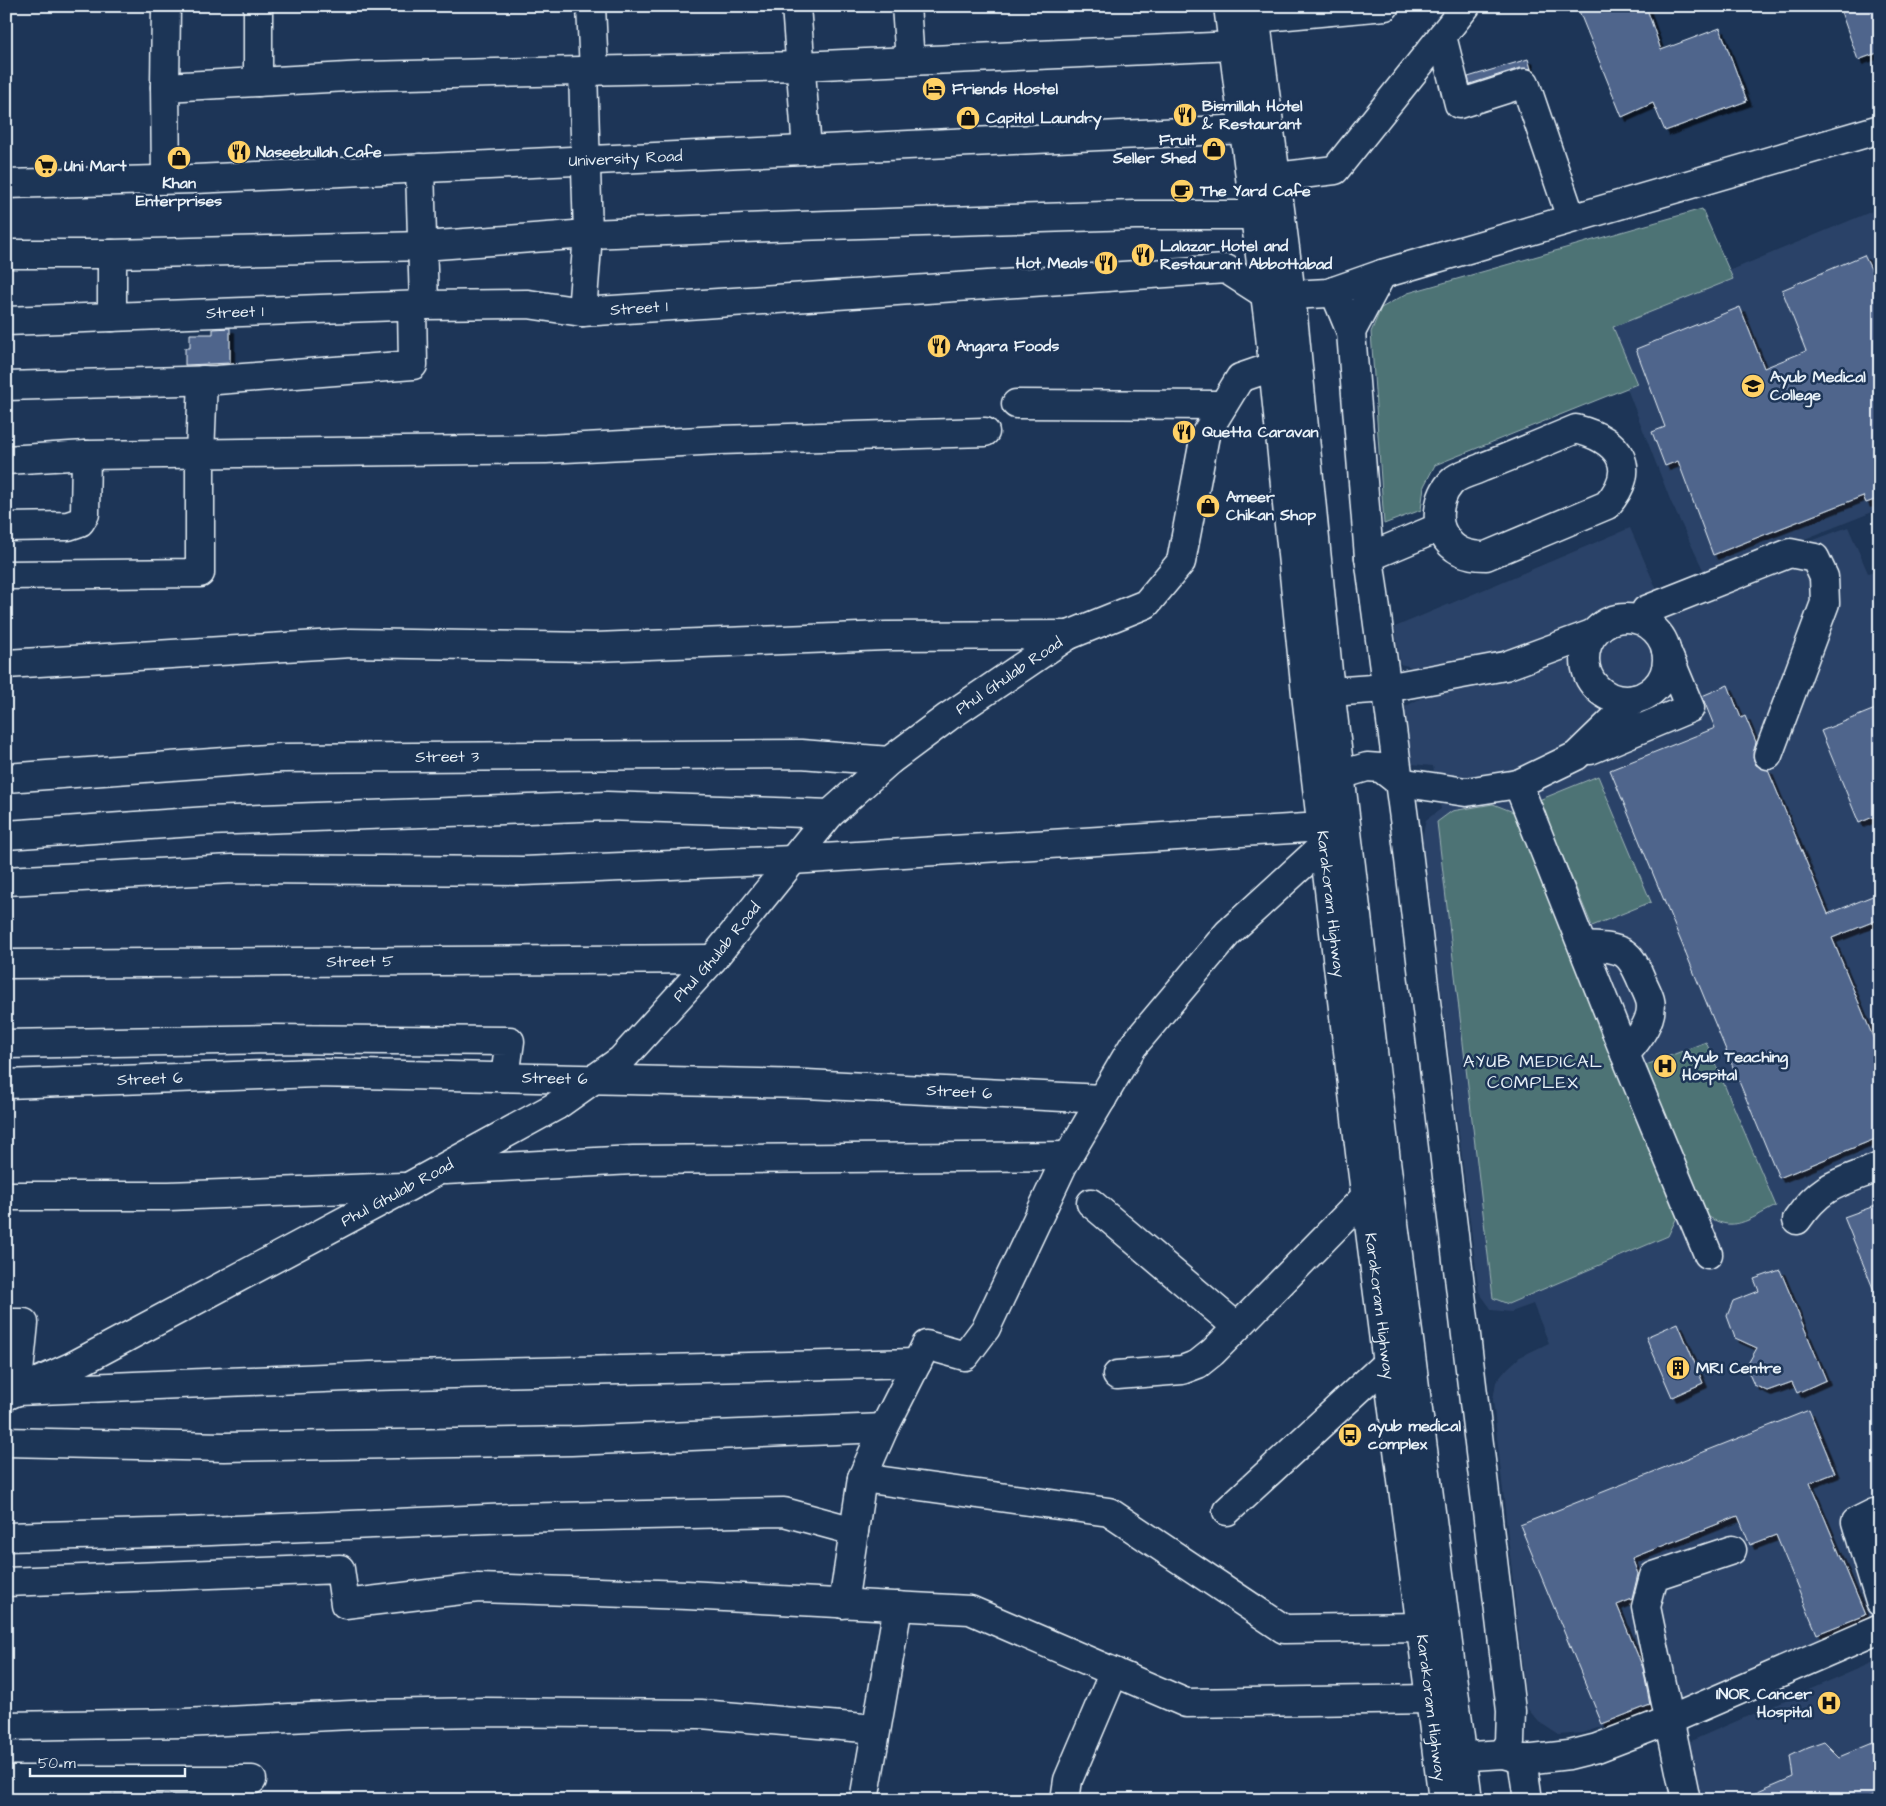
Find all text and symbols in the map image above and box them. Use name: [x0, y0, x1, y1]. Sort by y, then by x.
hotel icon: Friends Hostel: [921, 76, 947, 102]
place label: Friends Hostel: [952, 78, 1058, 100]
place label: Bismillah Hotel & Restaurant: [1201, 95, 1303, 135]
restaurant icon: Bismillah Hotel & Restaurant: [1172, 102, 1198, 128]
shop icon: Capital Laundry: [955, 105, 981, 131]
place label: Capital Laundry: [986, 107, 1102, 130]
place label: Fruit Seller Shed: [1112, 129, 1197, 169]
shop icon: Fruit Seller Shed: [1201, 136, 1227, 162]
restaurant icon: Naseebullah Cafe: [226, 139, 252, 165]
place label: Naseebullah Cafe: [256, 141, 382, 163]
shop icon: Khan Enterprises: [166, 145, 192, 171]
street label: University Road: [568, 145, 683, 172]
supermarket icon: Uni Mart: [33, 153, 59, 179]
place label: Uni Mart: [64, 155, 127, 177]
place label: Khan Enterprises: [136, 172, 222, 212]
cafe icon: The Yard Cafe: [1169, 178, 1195, 204]
place label: The Yard Cafe: [1199, 180, 1311, 202]
place label: Lalazar Hotel and Restaurant Abbottabad: [1160, 235, 1333, 275]
restaurant icon: Lalazar Hotel and Restaurant Abbottabad: [1130, 242, 1156, 268]
restaurant icon: Hot Meals: [1093, 250, 1119, 276]
place label: Hot Meals: [1016, 252, 1088, 274]
street label: Street 1: [609, 295, 669, 321]
street label: Street 1: [206, 300, 264, 324]
restaurant icon: Angara Foods: [926, 333, 952, 359]
place label: Angara Foods: [956, 335, 1059, 359]
place label: Ayub Medical College: [1770, 366, 1866, 408]
school or university icon: Ayub Medical College: [1740, 373, 1766, 399]
restaurant icon: Quetta Caravan: [1171, 419, 1197, 445]
place label: Quetta Caravan: [1202, 421, 1319, 443]
place label: Ameer Chikan Shop: [1226, 486, 1316, 526]
shop icon: Ameer Chikan Shop: [1195, 493, 1221, 519]
street label: Phul Ghulab Road: [951, 632, 1067, 720]
street label: Street 3: [415, 745, 479, 768]
street label: Karakoram Highway: [1311, 829, 1350, 979]
street label: Phul Ghulab Road: [668, 897, 766, 1007]
street label: Street 5: [326, 950, 394, 973]
place label: Ayub Teaching Hospital: [1682, 1046, 1789, 1086]
district label: AYUB MEDICAL COMPLEX: [1463, 1049, 1603, 1095]
hospital icon: Ayub Teaching Hospital: [1652, 1053, 1678, 1079]
street label: Street 6: [117, 1067, 183, 1091]
street label: Street 6: [522, 1067, 588, 1090]
street label: Street 6: [926, 1079, 993, 1104]
street label: Phul Ghulab Road: [337, 1153, 457, 1232]
street label: Karakoram Highway: [1359, 1232, 1400, 1381]
building icon: MRI Centre: [1665, 1355, 1691, 1381]
place label: MRI Centre: [1696, 1357, 1782, 1379]
place label: ayub medical complex: [1367, 1415, 1461, 1455]
bus stop icon: ayub medical complex: [1337, 1422, 1363, 1448]
street label: Karakoram Highway: [1411, 1633, 1452, 1783]
place label: INOR Cancer Hospital: [1716, 1683, 1812, 1723]
hospital icon: INOR Cancer Hospital: [1816, 1690, 1842, 1716]
scale bar: [30, 1746, 185, 1778]
text: 50 m: [38, 1753, 76, 1774]

